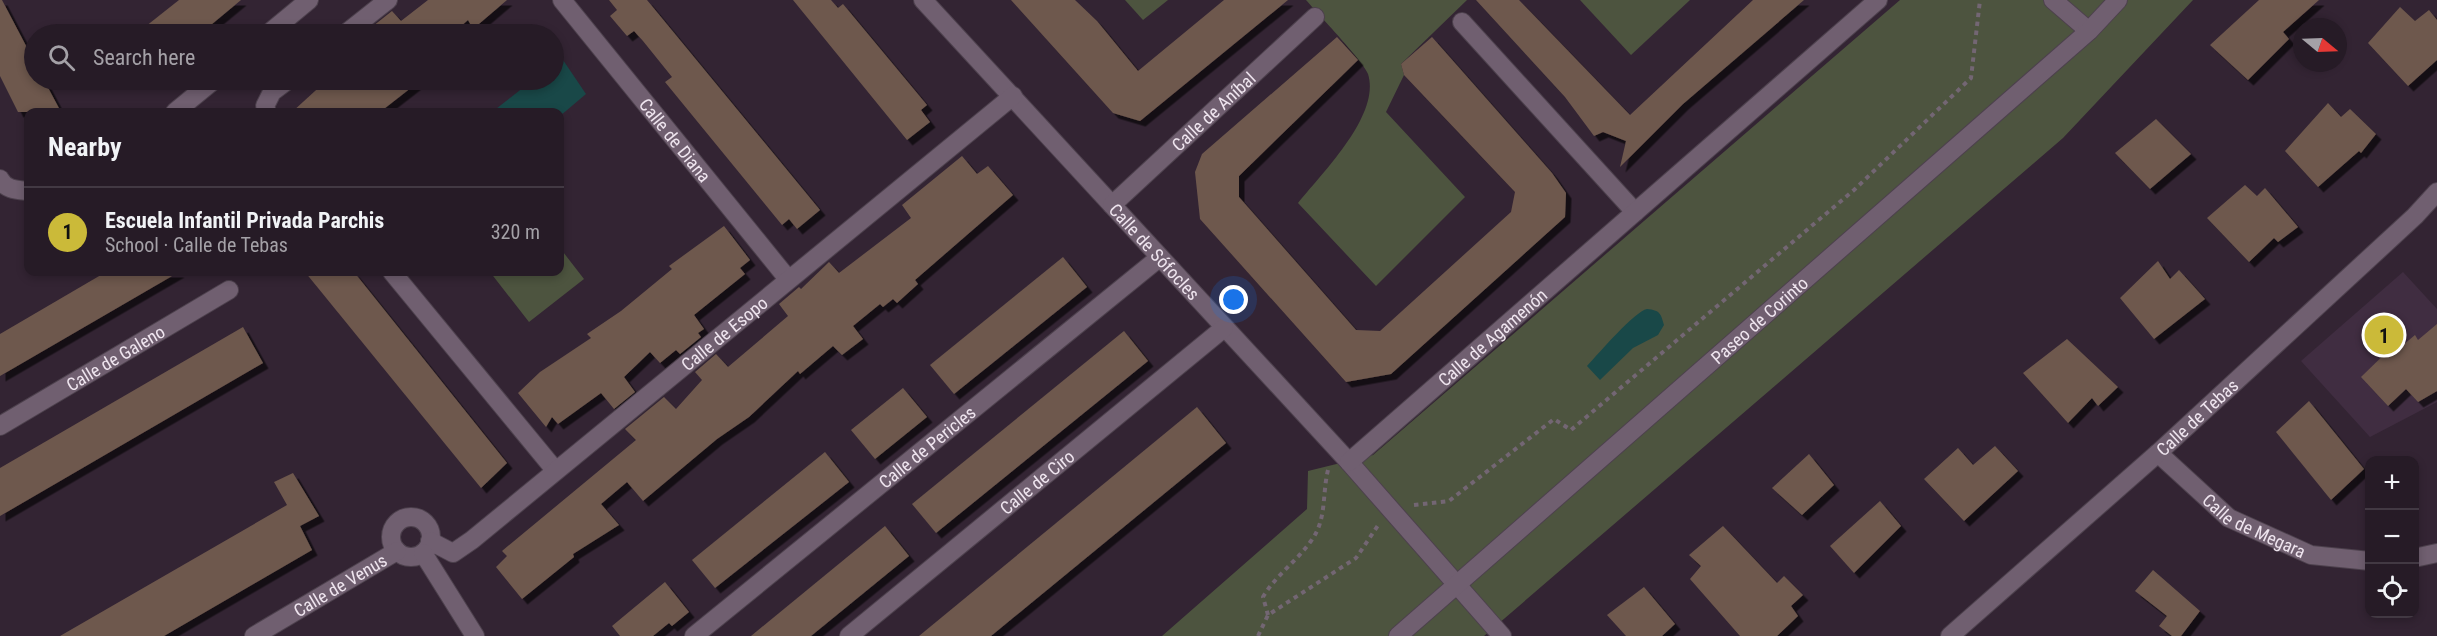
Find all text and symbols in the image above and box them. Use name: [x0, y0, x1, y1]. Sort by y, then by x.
north arrow: [2293, 18, 2347, 72]
search box: [24, 24, 564, 90]
icon: search: [45, 41, 78, 74]
text: Search here: [93, 45, 195, 70]
street label: Calle de Aníbal: [1167, 67, 1259, 155]
street label: Calle de Diana: [635, 94, 715, 186]
text: Nearby: [48, 132, 122, 162]
street label: Calle de Sófocles: [1105, 199, 1204, 304]
text: Escuela Infantil Privada Parchis: [105, 208, 384, 233]
text: 1: [62, 220, 73, 244]
text: 320 m: [491, 220, 540, 244]
text: School · Calle de Tebas: [105, 233, 288, 257]
street label: Paseo de Corinto: [1706, 272, 1812, 368]
street label: Calle de Agamenón: [1433, 284, 1551, 390]
your location: [1219, 285, 1248, 314]
street label: Calle de Esopo: [677, 292, 771, 375]
pin: 1: [2364, 312, 2404, 358]
street label: Calle de Galeno: [62, 320, 168, 395]
street label: Calle de Tebas: [2152, 374, 2242, 460]
street label: Calle de Pericles: [874, 401, 979, 492]
street label: Calle de Ciro: [995, 445, 1078, 518]
map controls: [2365, 456, 2419, 618]
button: +: [2365, 456, 2419, 510]
street label: Calle de Megara: [2199, 489, 2309, 562]
button: −: [2365, 510, 2419, 564]
street label: Calle de Venus: [289, 549, 390, 621]
button: locate: [2365, 564, 2419, 618]

